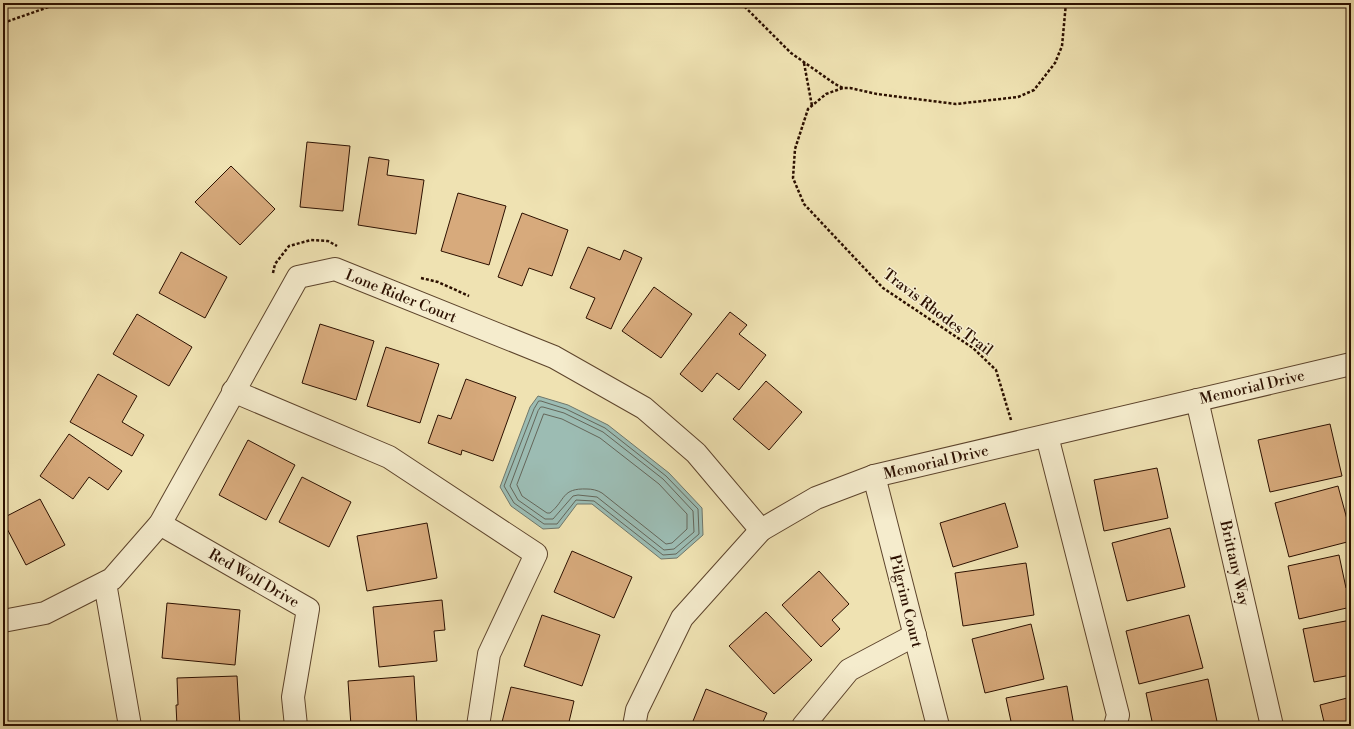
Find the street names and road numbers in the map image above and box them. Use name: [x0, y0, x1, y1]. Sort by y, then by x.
street label: Lone Rider Court: [342, 265, 460, 328]
street label: Travis Rhodes Trail: [879, 265, 997, 360]
street label: Memorial Drive: [1198, 366, 1307, 409]
street label: Memorial Drive: [882, 441, 991, 484]
street label: Brittany Way: [1215, 518, 1254, 608]
street label: Red Wolf Drive: [205, 545, 302, 612]
street label: Pilgrim Court: [885, 553, 926, 650]

